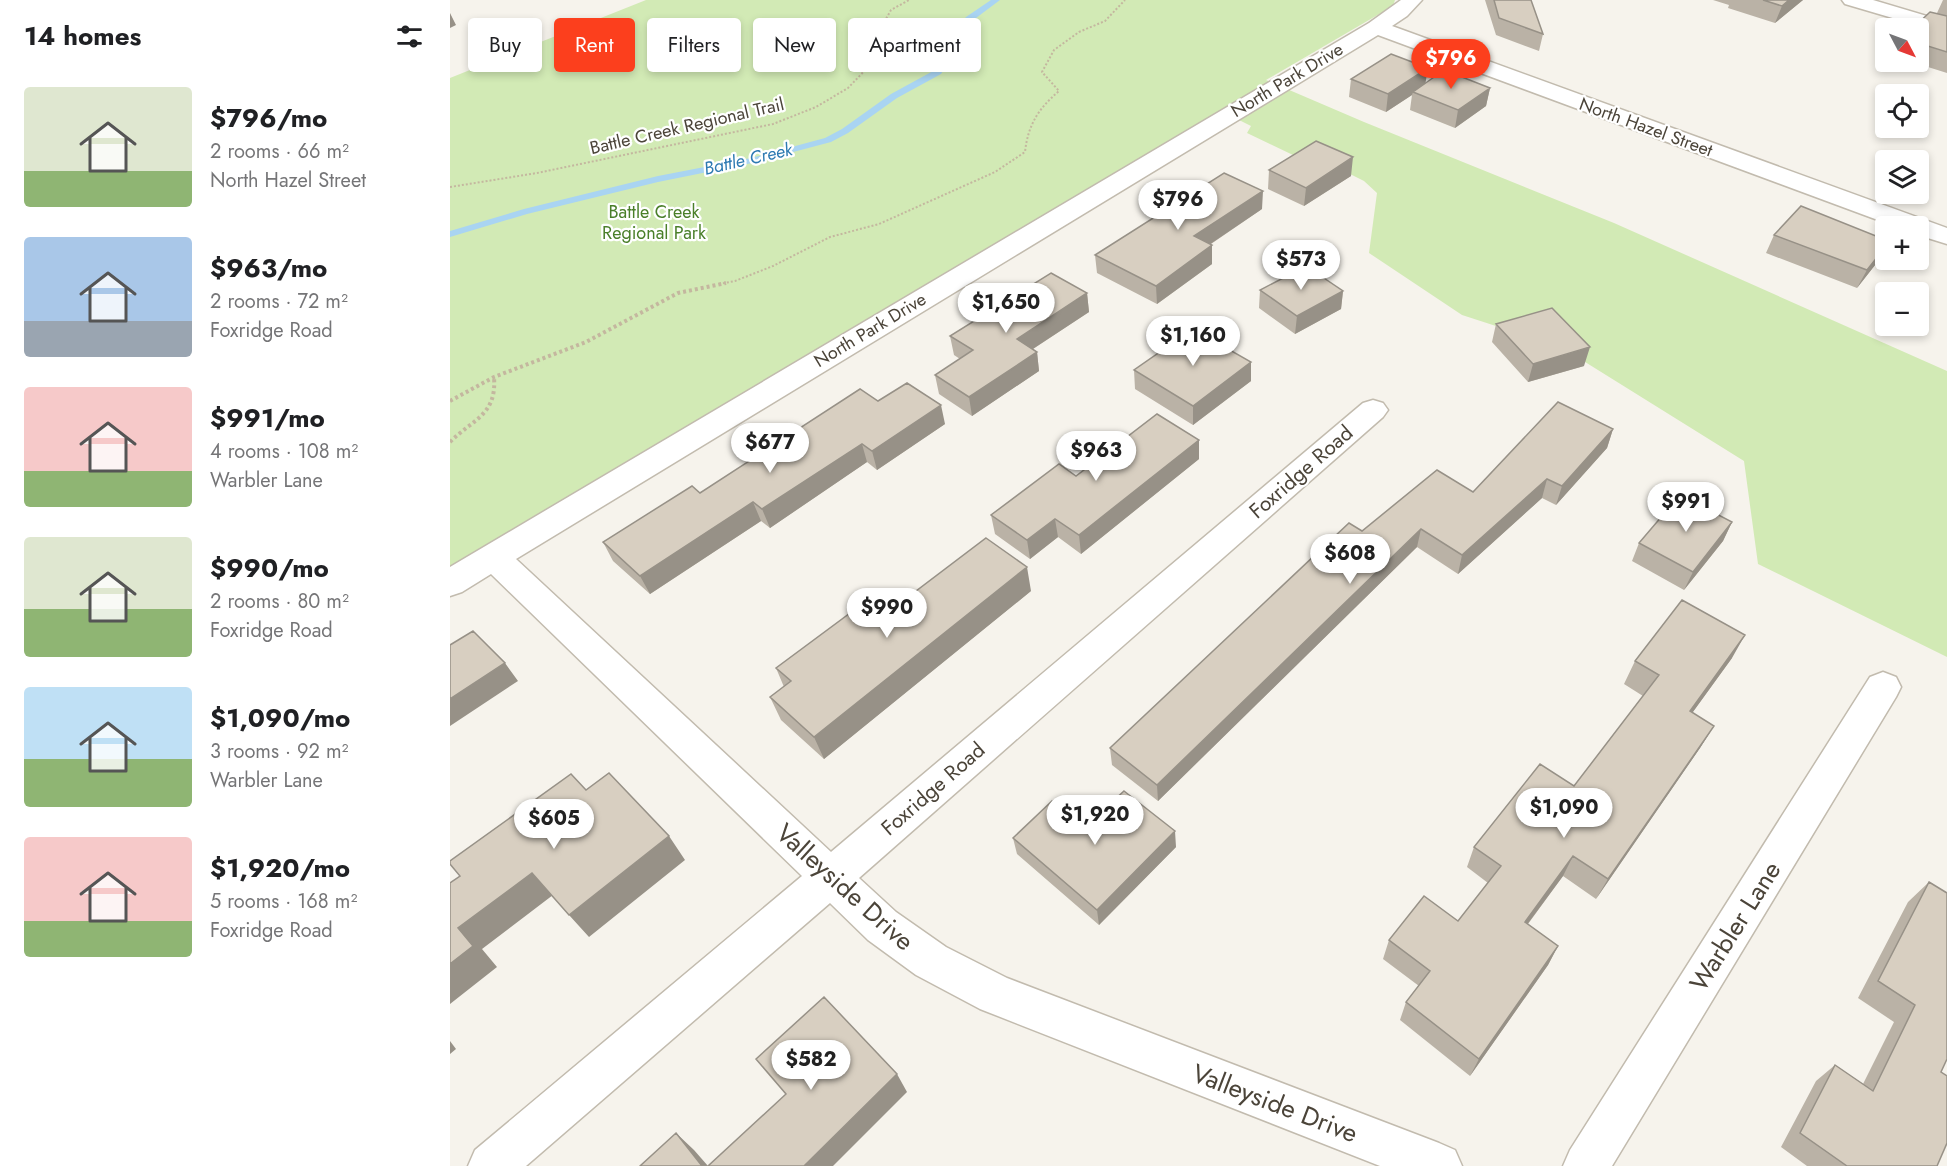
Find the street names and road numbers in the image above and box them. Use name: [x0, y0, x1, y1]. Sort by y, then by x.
street label: North Park Drive: [1226, 36, 1348, 124]
street label: North Hazel Street: [1576, 91, 1717, 163]
street label: Battle Creek Regional Trail: [588, 93, 786, 159]
street label: North Park Drive: [809, 286, 931, 374]
street label: Foxridge Road: [1243, 418, 1359, 526]
street label: Foxridge Road: [875, 735, 991, 843]
street label: Valleyside Drive: [767, 814, 923, 960]
street label: Warbler Lane: [1680, 854, 1790, 998]
street label: Valleyside Drive: [1187, 1054, 1363, 1152]

